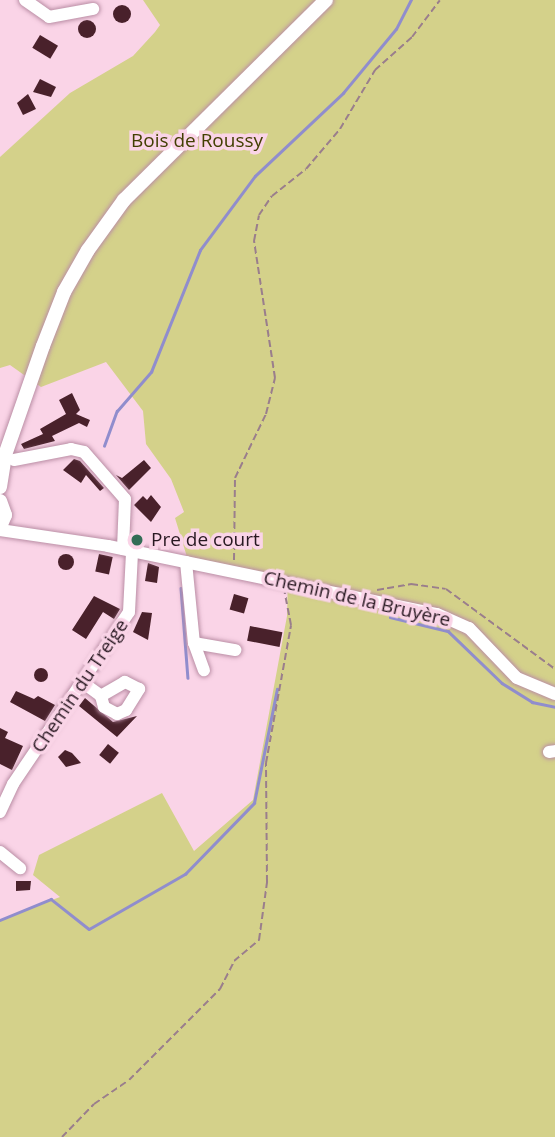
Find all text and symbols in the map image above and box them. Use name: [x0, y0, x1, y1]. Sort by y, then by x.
park label: Bois de Roussy: [131, 130, 263, 152]
place label: Pre de court: [151, 529, 260, 551]
marker: Pre de court: [129, 532, 145, 548]
street label: Chemin de la Bruyère: [261, 566, 453, 632]
street label: Chemin du Treige: [27, 615, 133, 757]

